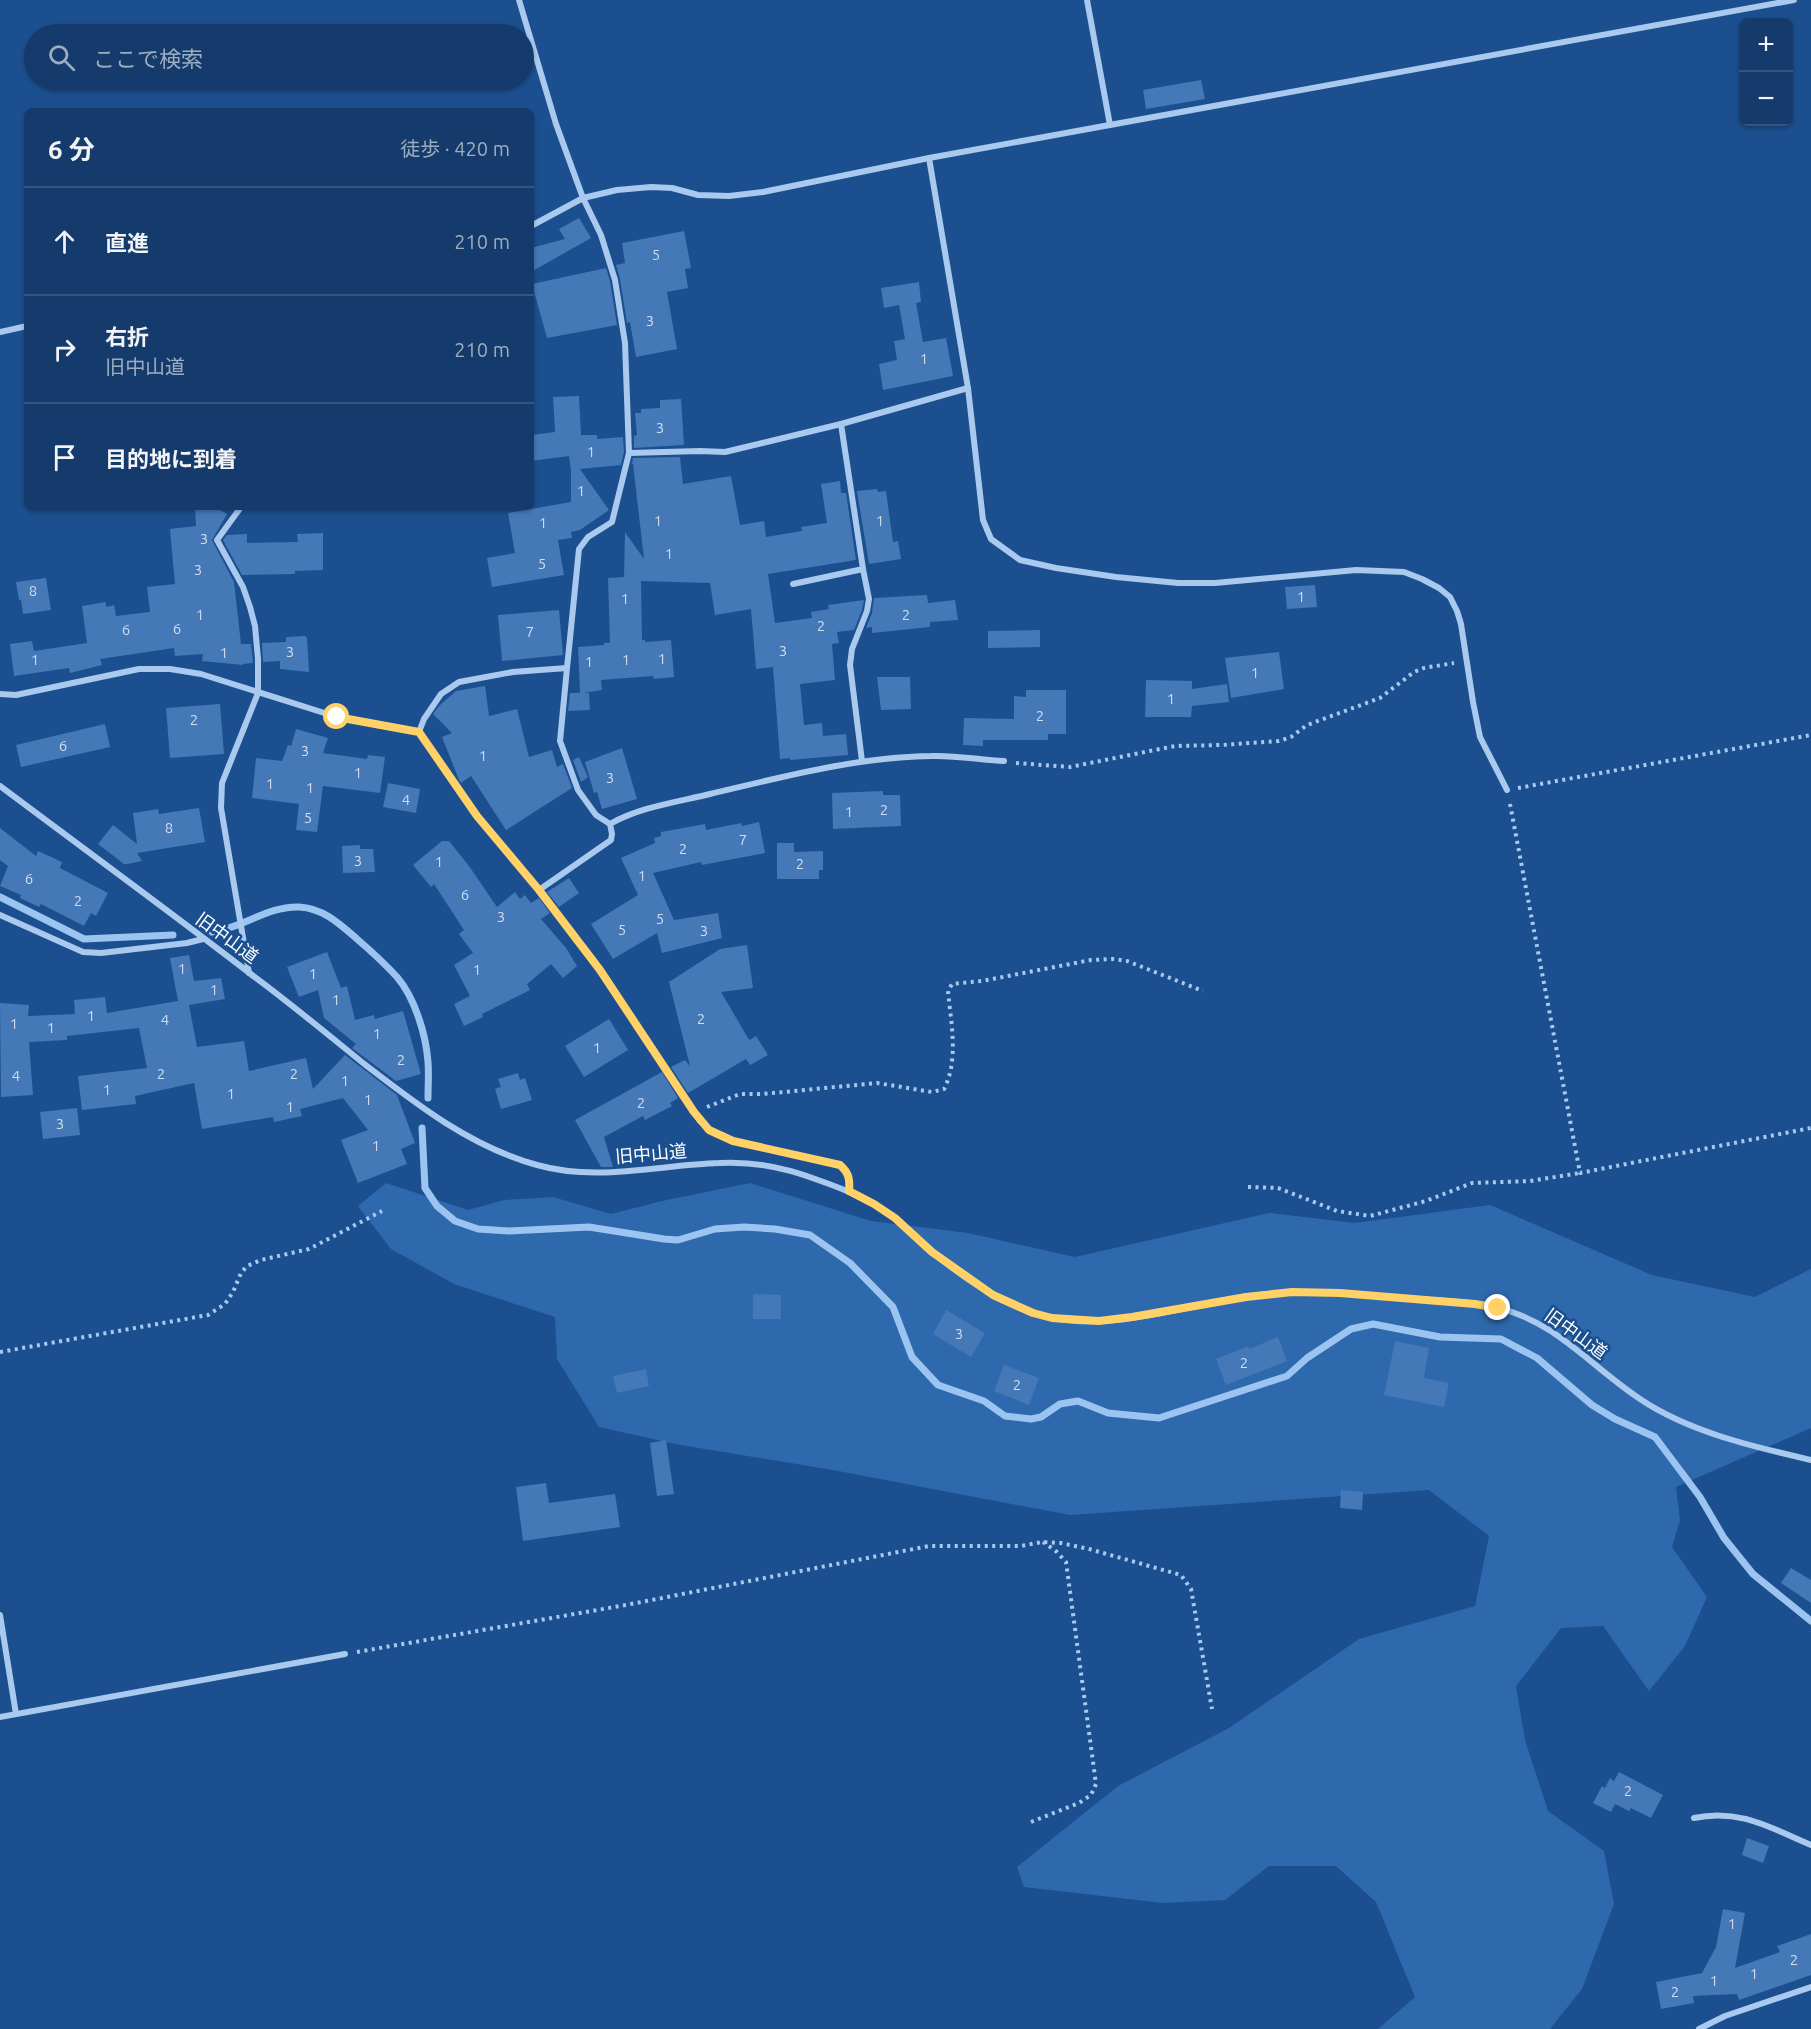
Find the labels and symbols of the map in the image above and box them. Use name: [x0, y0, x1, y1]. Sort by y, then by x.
house number: 5: [652, 246, 660, 263]
house number: 3: [646, 312, 654, 329]
house number: 1: [920, 350, 928, 367]
house number: 3: [656, 419, 664, 436]
house number: 1: [587, 443, 595, 460]
house number: 1: [577, 482, 585, 499]
house number: 1: [654, 512, 662, 529]
house number: 1: [876, 512, 884, 529]
house number: 1: [539, 514, 547, 531]
house number: 3: [200, 530, 208, 547]
house number: 1: [665, 545, 673, 562]
house number: 5: [538, 555, 546, 572]
house number: 3: [194, 561, 202, 578]
house number: 8: [29, 582, 37, 599]
house number: 1: [1297, 588, 1305, 605]
house number: 1: [621, 590, 629, 607]
house number: 1: [196, 606, 204, 623]
house number: 2: [902, 606, 910, 623]
house number: 2: [817, 617, 825, 634]
house number: 6: [173, 620, 181, 637]
house number: 6: [122, 621, 130, 638]
house number: 7: [526, 623, 534, 640]
house number: 3: [779, 642, 787, 659]
house number: 3: [286, 643, 294, 660]
house number: 1: [220, 644, 228, 661]
house number: 1: [658, 650, 666, 667]
house number: 1: [31, 651, 39, 668]
house number: 1: [622, 651, 630, 668]
house number: 1: [585, 653, 593, 670]
house number: 1: [1251, 664, 1259, 681]
house number: 1: [1167, 690, 1175, 707]
route start: [323, 703, 349, 729]
house number: 2: [1036, 707, 1044, 724]
house number: 2: [190, 711, 198, 728]
house number: 6: [59, 737, 67, 754]
house number: 3: [301, 742, 309, 759]
house number: 1: [479, 747, 487, 764]
house number: 1: [354, 764, 362, 781]
house number: 3: [606, 769, 614, 786]
house number: 1: [266, 775, 274, 792]
house number: 1: [306, 779, 314, 796]
house number: 4: [402, 791, 410, 808]
house number: 2: [880, 801, 888, 818]
house number: 1: [845, 803, 853, 820]
house number: 5: [304, 809, 312, 826]
house number: 8: [165, 819, 173, 836]
house number: 7: [739, 831, 747, 848]
house number: 2: [679, 840, 687, 857]
house number: 3: [354, 852, 362, 869]
house number: 1: [435, 853, 443, 870]
house number: 2: [796, 855, 804, 872]
house number: 1: [638, 867, 646, 884]
house number: 6: [25, 870, 33, 887]
house number: 6: [461, 886, 469, 903]
house number: 2: [74, 892, 82, 909]
street label: 旧中山道: [193, 908, 263, 966]
house number: 3: [497, 908, 505, 925]
house number: 5: [656, 910, 664, 927]
house number: 5: [618, 921, 626, 938]
house number: 3: [700, 922, 708, 939]
house number: 1: [178, 960, 186, 977]
house number: 1: [473, 961, 481, 978]
house number: 1: [309, 965, 317, 982]
house number: 1: [210, 981, 218, 998]
house number: 1: [332, 991, 340, 1008]
house number: 1: [87, 1007, 95, 1024]
house number: 2: [697, 1010, 705, 1027]
house number: 4: [161, 1011, 169, 1028]
house number: 1: [10, 1015, 18, 1032]
house number: 1: [47, 1019, 55, 1036]
house number: 1: [373, 1025, 381, 1042]
house number: 1: [593, 1039, 601, 1056]
house number: 2: [397, 1051, 405, 1068]
house number: 2: [157, 1065, 165, 1082]
house number: 2: [290, 1065, 298, 1082]
house number: 4: [12, 1067, 20, 1084]
house number: 1: [341, 1072, 349, 1089]
house number: 1: [103, 1081, 111, 1098]
house number: 1: [227, 1085, 235, 1102]
house number: 1: [364, 1091, 372, 1108]
house number: 2: [637, 1094, 645, 1111]
house number: 1: [286, 1098, 294, 1115]
house number: 3: [56, 1115, 64, 1132]
house number: 1: [372, 1137, 380, 1154]
street label: 旧中山道: [614, 1140, 688, 1166]
route end: [1484, 1294, 1510, 1320]
street label: 旧中山道: [1542, 1304, 1612, 1362]
house number: 3: [955, 1325, 963, 1342]
house number: 2: [1240, 1354, 1248, 1371]
house number: 2: [1013, 1376, 1021, 1393]
house number: 2: [1624, 1782, 1632, 1799]
house number: 1: [1728, 1915, 1736, 1932]
house number: 2: [1790, 1951, 1798, 1968]
house number: 1: [1750, 1965, 1758, 1982]
house number: 1: [1710, 1972, 1718, 1989]
house number: 2: [1671, 1983, 1679, 2000]

